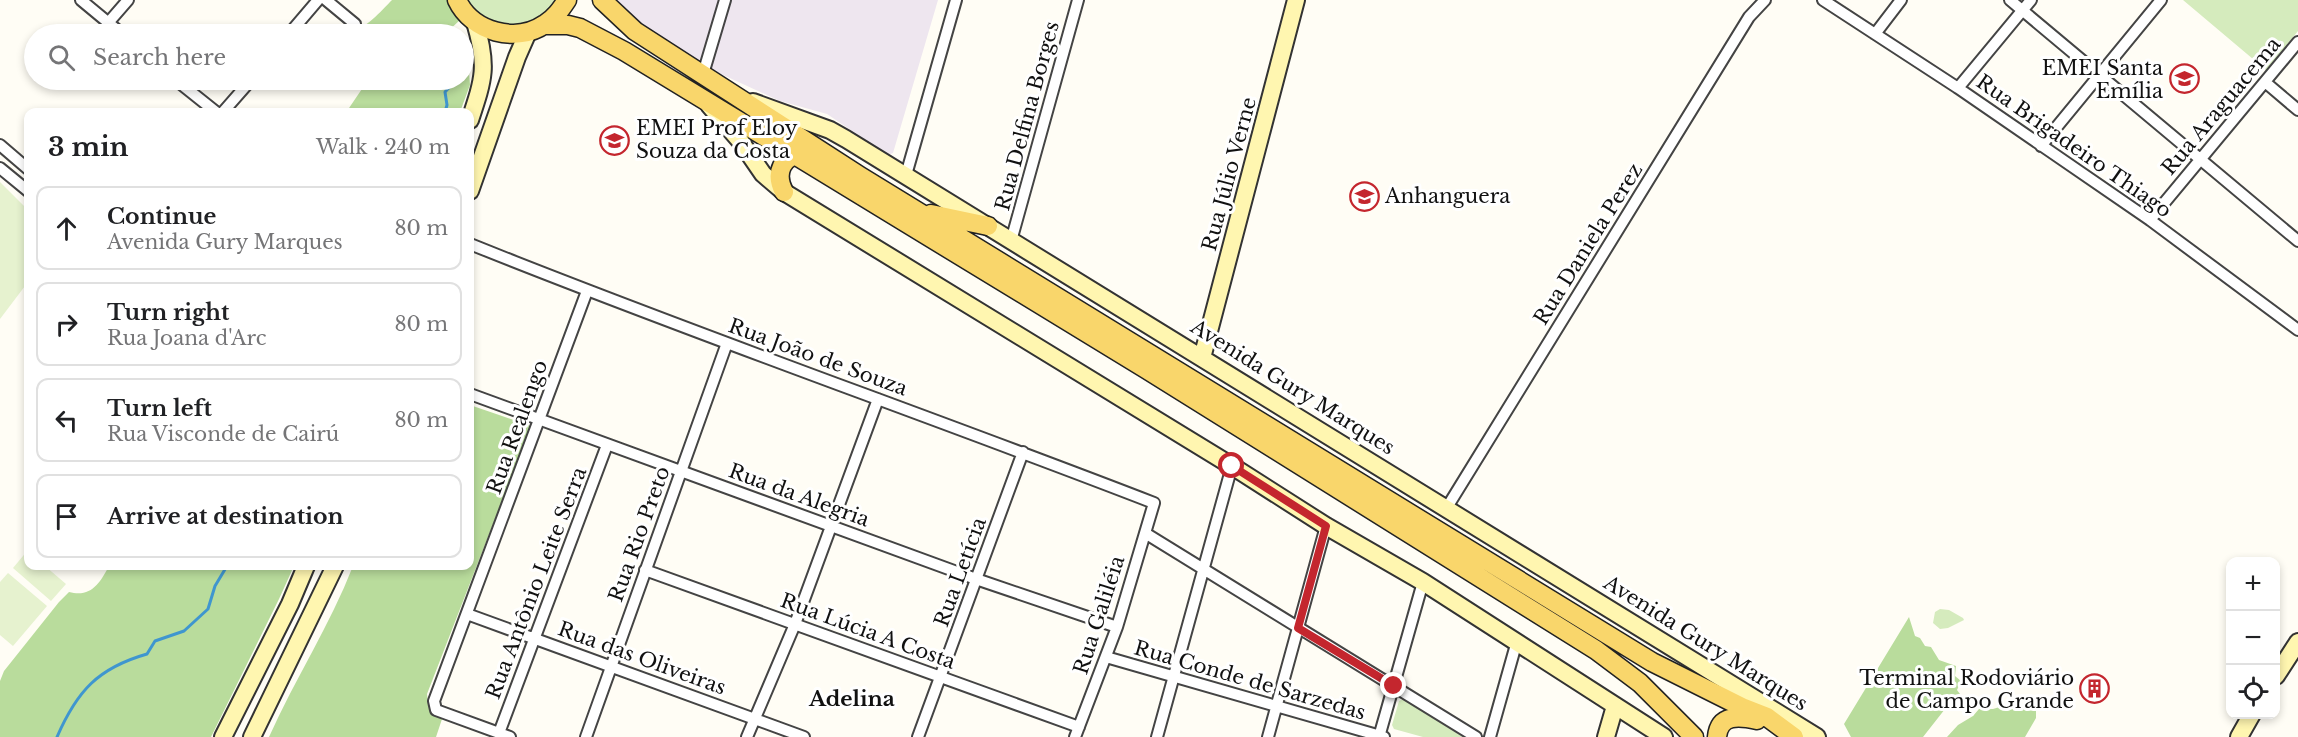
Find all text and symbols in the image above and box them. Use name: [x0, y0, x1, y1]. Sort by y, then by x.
street label: Rua Delfina Borges: [990, 19, 1064, 213]
search box: [24, 24, 474, 90]
street label: Rua Araguacema: [2156, 32, 2286, 180]
icon: search: [45, 41, 78, 74]
text: Search here: [93, 44, 226, 71]
place label: EMEI Santa Emília: [2042, 56, 2164, 103]
school or university icon: EMEI Santa Emília: [2168, 63, 2200, 95]
street label: Rua Brigadeiro Thiago: [1972, 69, 2176, 223]
street label: Rua Júlio Verne: [1197, 94, 1261, 254]
place label: EMEI Prof Eloy Souza da Costa: [636, 116, 798, 163]
school or university icon: EMEI Prof Eloy Souza da Costa: [599, 124, 631, 156]
text: 3 min: [48, 131, 129, 163]
text: Walk · 240 m: [316, 135, 450, 159]
street label: Rua Daniela Perez: [1529, 159, 1647, 329]
school or university icon: Anhanguera: [1348, 180, 1380, 212]
place label: Anhanguera: [1384, 184, 1511, 208]
text: Continue: [107, 203, 216, 230]
icon: ahead: [50, 212, 83, 245]
text: 80 m: [394, 216, 448, 240]
text: Avenida Gury Marques: [107, 230, 343, 254]
text: Turn right: [107, 299, 229, 326]
icon: right: [50, 308, 83, 341]
text: 80 m: [394, 312, 448, 336]
street label: Rua João de Souza: [725, 314, 911, 401]
street label: Avenida Gury Marques: [1186, 314, 1399, 460]
text: Rua Joana d'Arc: [107, 326, 267, 350]
street label: Rua Realengo: [482, 357, 552, 497]
text: Turn left: [107, 395, 212, 422]
icon: left: [50, 404, 83, 437]
text: 80 m: [394, 408, 448, 432]
text: Rua Visconde de Cairú: [107, 422, 339, 446]
route start: [1218, 452, 1244, 478]
street label: Rua da Alegria: [725, 458, 873, 532]
street label: Rua Antônio Leite Serra: [481, 463, 592, 702]
street label: Rua Rio Preto: [603, 463, 675, 605]
icon: arrive: [50, 500, 83, 533]
text: Arrive at destination: [107, 503, 344, 530]
street label: Rua Letícia: [929, 513, 991, 630]
street label: Rua Galiléia: [1069, 552, 1130, 677]
map controls: [2226, 557, 2280, 719]
button: +: [2226, 557, 2280, 611]
street label: Avenida Gury Marques: [1599, 570, 1812, 716]
street label: Rua Lúcia A Costa: [777, 588, 960, 674]
button: −: [2226, 611, 2280, 665]
street label: Rua das Oliveiras: [555, 616, 729, 700]
street label: Rua Conde de Sarzedas: [1131, 635, 1369, 725]
button: locate: [2226, 665, 2280, 719]
place label: Terminal Rodoviário de Campo Grande: [1859, 666, 2074, 713]
route end: [1380, 672, 1406, 698]
building icon: Terminal Rodoviário de Campo Grande: [2079, 673, 2111, 705]
district label: Adelina: [808, 686, 895, 712]

